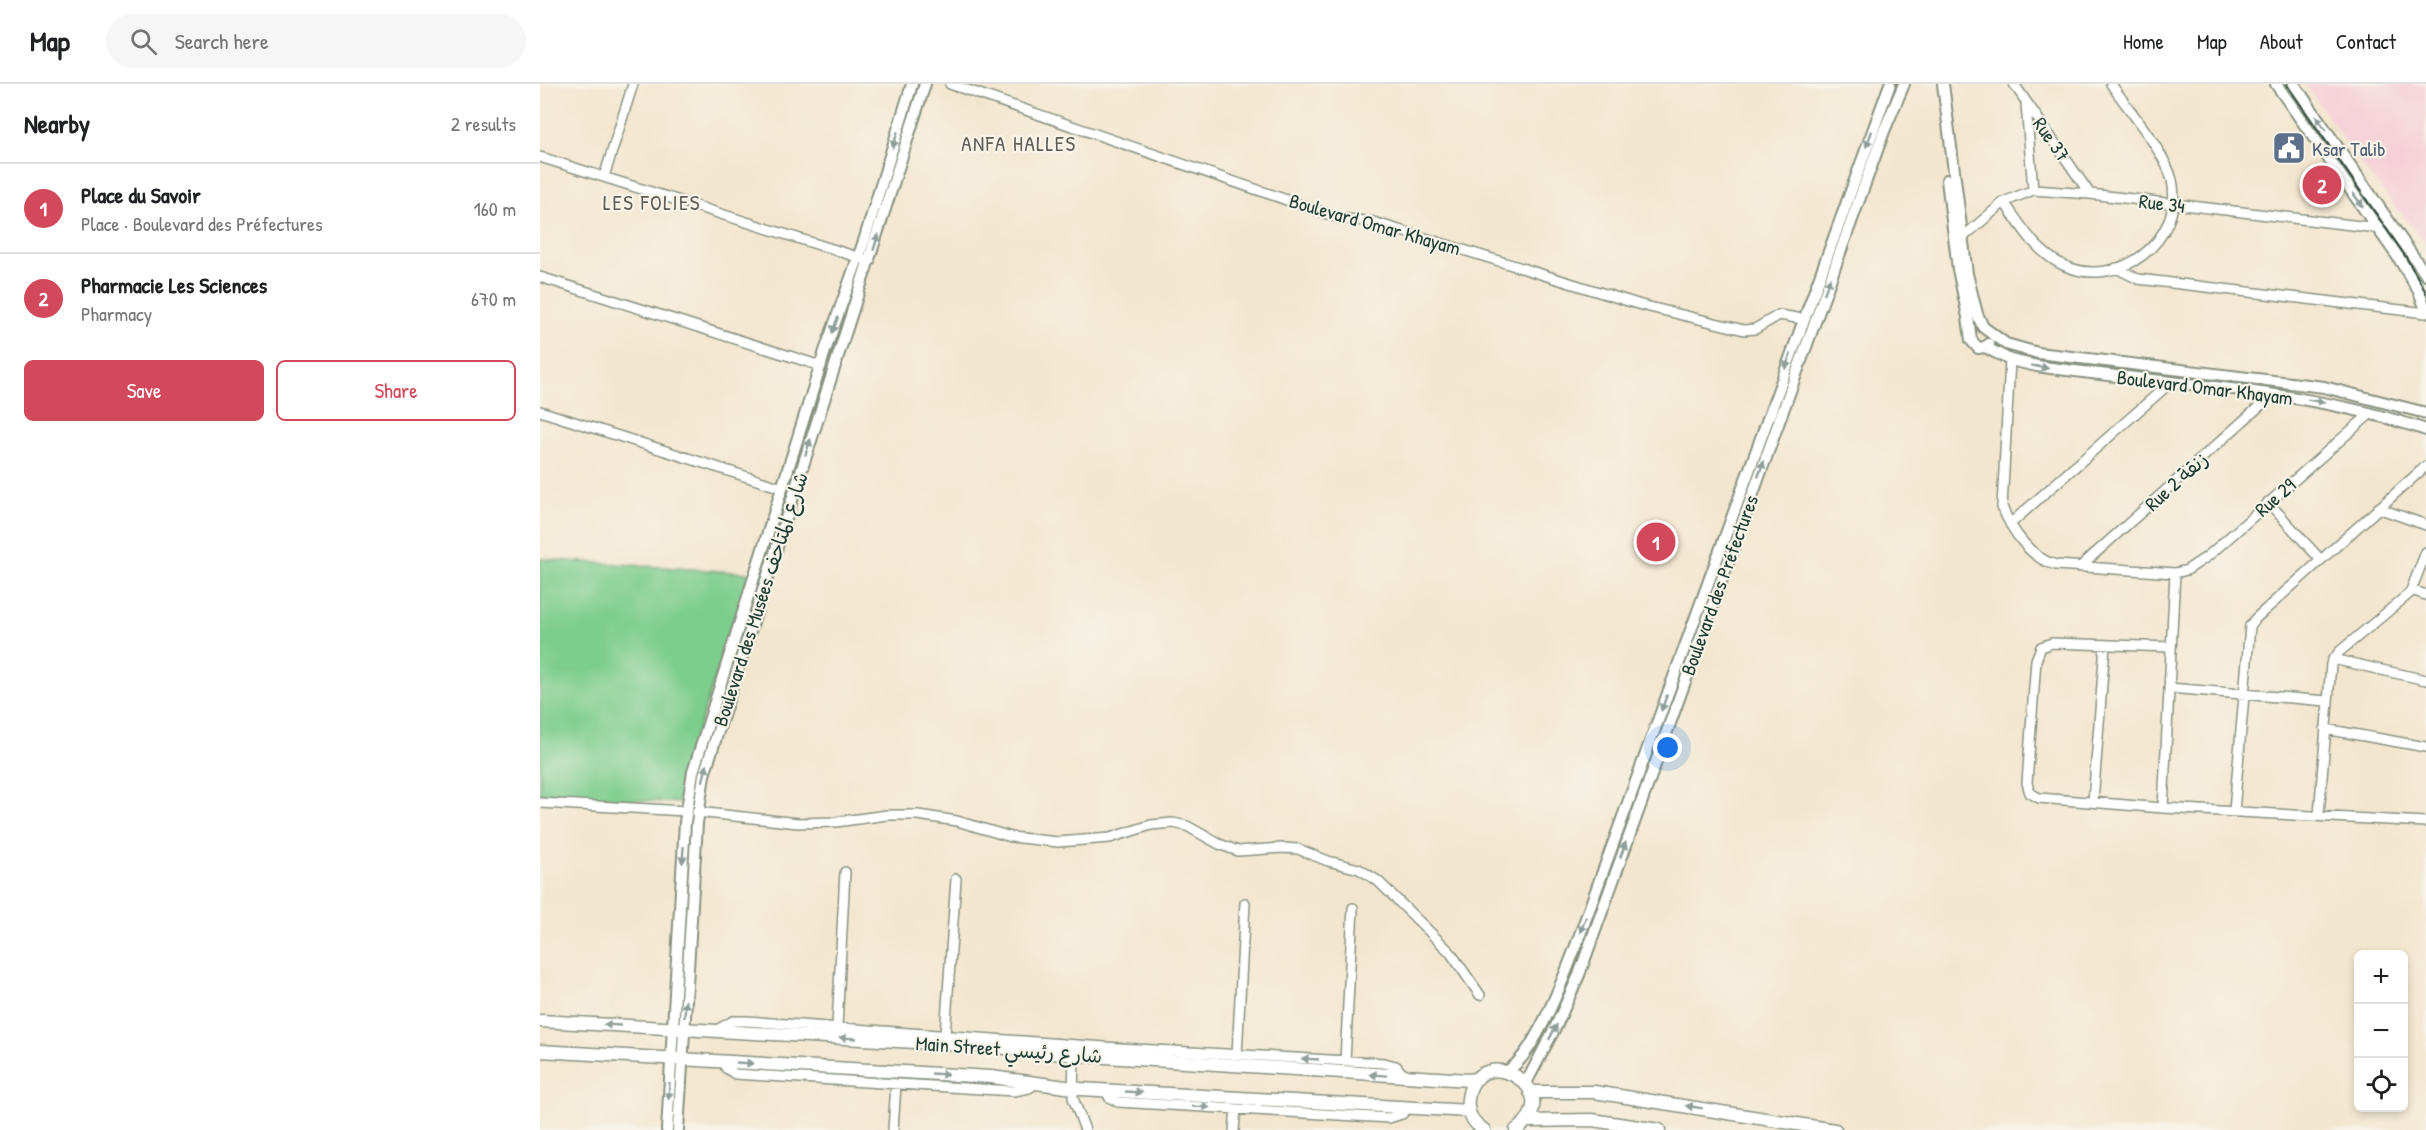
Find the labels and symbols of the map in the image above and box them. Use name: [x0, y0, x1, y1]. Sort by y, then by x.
street label: Rue 37: [2027, 111, 2077, 167]
one-way arrow: [2316, 115, 2327, 131]
district label: ANFA HALLES: [961, 129, 1077, 158]
one-way arrow: [1863, 130, 1873, 148]
public building icon: Ksar Talib: [2271, 130, 2307, 166]
one-way arrow: [890, 131, 899, 149]
place label: Ksar Talib: [2312, 135, 2386, 162]
pin: 2: [2302, 162, 2342, 208]
street label: Boulevard Omar Khayam: [1286, 187, 1464, 261]
street label: Rue 34: [2137, 187, 2187, 219]
district label: LES FOLIES: [603, 188, 701, 217]
one-way arrow: [2352, 192, 2364, 208]
one-way arrow: [872, 233, 881, 251]
one-way arrow: [1823, 277, 1833, 295]
one-way arrow: [829, 316, 839, 334]
one-way arrow: [1782, 353, 1792, 371]
one-way arrow: [2030, 362, 2049, 371]
street label: Boulevard Omar Khayam: [2116, 363, 2294, 411]
one-way arrow: [2307, 397, 2326, 406]
one-way arrow: [803, 438, 813, 456]
street label: Rue 2 زنقة: [2139, 445, 2213, 517]
one-way arrow: [1757, 460, 1766, 478]
street label: Boulevard des Musées شارع المتاحف: [706, 468, 815, 730]
street label: Rue 29: [2249, 472, 2301, 522]
street label: Boulevard des Préfectures: [1674, 491, 1764, 679]
pin: 1: [1636, 520, 1676, 564]
one-way arrow: [1659, 694, 1669, 712]
your location: [1653, 733, 1682, 762]
one-way arrow: [701, 764, 710, 782]
one-way arrow: [1619, 841, 1629, 859]
one-way arrow: [678, 845, 687, 864]
one-way arrow: [1578, 917, 1588, 935]
one-way arrow: [680, 999, 689, 1018]
one-way arrow: [602, 1021, 621, 1030]
one-way arrow: [1549, 1023, 1558, 1040]
street label: Main Street شارع رئيسي: [915, 1029, 1103, 1074]
one-way arrow: [839, 1034, 858, 1043]
one-way arrow: [1301, 1054, 1320, 1064]
one-way arrow: [736, 1058, 755, 1067]
one-way arrow: [930, 1069, 949, 1079]
one-way arrow: [1369, 1070, 1388, 1080]
one-way arrow: [664, 1082, 673, 1101]
one-way arrow: [1124, 1087, 1143, 1096]
one-way arrow: [1192, 1102, 1211, 1111]
one-way arrow: [1685, 1103, 1704, 1112]

